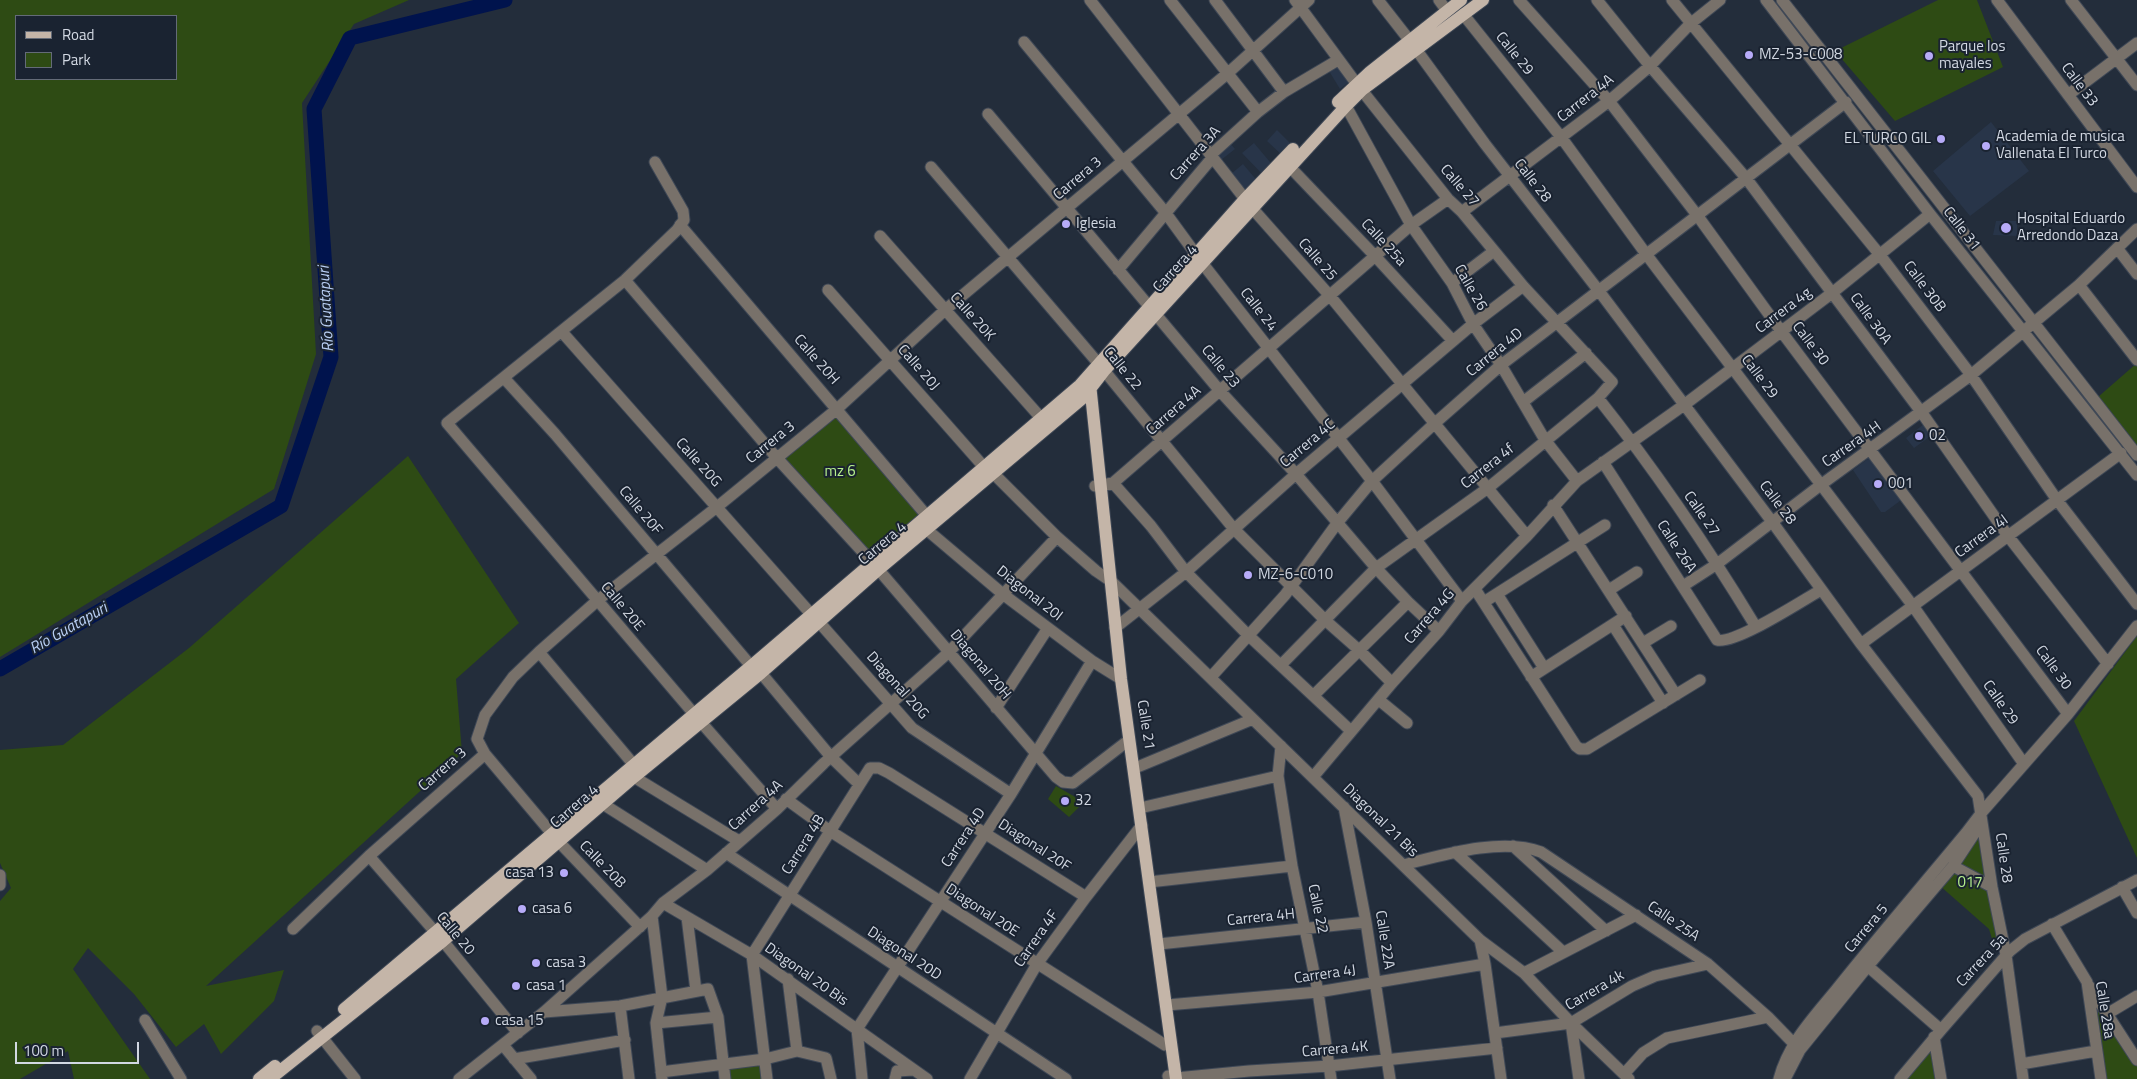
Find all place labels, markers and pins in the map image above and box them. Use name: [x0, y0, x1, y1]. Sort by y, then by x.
place label: Parque los mayales: [1939, 38, 2005, 73]
place label: MZ-53-C008: [1759, 46, 1842, 64]
marker: MZ-53-C008: [1743, 49, 1755, 61]
marker: Parque los mayales: [1923, 50, 1935, 62]
place label: Academia de musica Vallenata El Turco: [1996, 128, 2125, 163]
place label: EL TURCO GIL: [1844, 130, 1931, 148]
marker: EL TURCO GIL: [1935, 133, 1947, 145]
marker: Academia de musica Vallenata El Turco: [1980, 140, 1992, 152]
place label: Hospital Eduardo Arredondo Daza: [2017, 210, 2125, 245]
place label: Iglesia: [1076, 215, 1116, 233]
marker: Iglesia: [1060, 218, 1072, 230]
marker: Hospital Eduardo Arredondo Daza: [1999, 221, 2013, 235]
place label: 02: [1929, 427, 1946, 445]
marker: 02: [1913, 430, 1925, 442]
place label: 001: [1888, 475, 1913, 493]
marker: 001: [1872, 478, 1884, 490]
place label: MZ-6-C010: [1258, 566, 1333, 584]
marker: MZ-6-C010: [1242, 569, 1254, 581]
place label: 32: [1075, 792, 1092, 810]
marker: 32: [1059, 795, 1071, 807]
place label: casa 13: [505, 864, 554, 882]
marker: casa 13: [558, 867, 570, 879]
place label: casa 6: [532, 900, 572, 918]
marker: casa 6: [516, 903, 528, 915]
place label: casa 3: [546, 954, 586, 972]
marker: casa 3: [530, 957, 542, 969]
place label: casa 1: [526, 977, 566, 995]
marker: casa 1: [510, 980, 522, 992]
place label: casa 15: [495, 1012, 544, 1030]
marker: casa 15: [479, 1015, 491, 1027]

